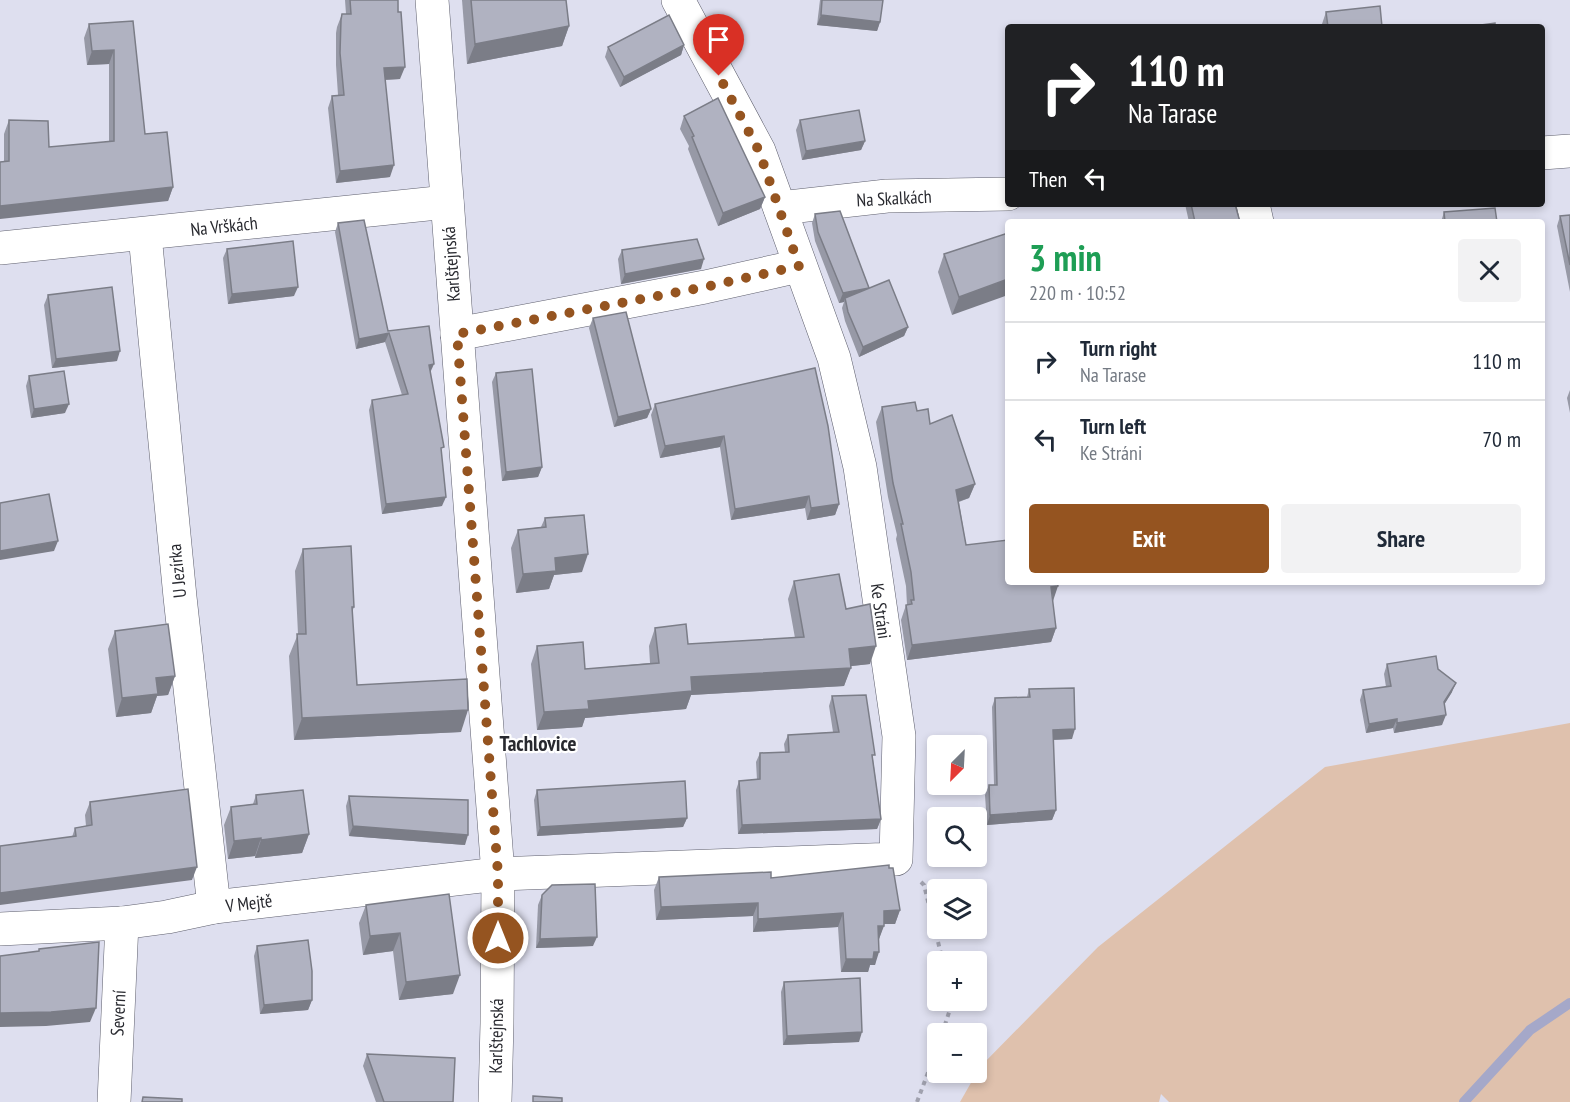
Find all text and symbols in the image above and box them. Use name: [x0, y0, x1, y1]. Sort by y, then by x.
pin: [693, 14, 744, 76]
icon: arrive: [702, 23, 735, 56]
text: 110 m: [1128, 43, 1225, 98]
icon: right: [1029, 48, 1107, 126]
text: Na Tarase: [1128, 96, 1217, 130]
icon: left: [1079, 162, 1112, 195]
text: Then: [1029, 165, 1067, 193]
street label: Na Skalkách: [856, 185, 932, 211]
street label: Na Vrškách: [189, 211, 259, 241]
street label: Karlštejnská: [437, 226, 465, 302]
text: 3 min: [1029, 234, 1102, 281]
button: close: [1458, 239, 1521, 302]
text: 220 m · 10:52: [1029, 280, 1126, 306]
text: Turn right: [1080, 334, 1157, 362]
icon: right: [1029, 345, 1062, 378]
text: 110 m: [1472, 347, 1521, 375]
text: Na Tarase: [1080, 362, 1146, 388]
text: Turn left: [1080, 412, 1146, 440]
icon: left: [1029, 423, 1062, 456]
text: 70 m: [1482, 425, 1521, 453]
text: Ke Stráni: [1080, 440, 1142, 466]
button: Exit: [1029, 504, 1269, 573]
button: Share: [1281, 504, 1521, 573]
street label: U Jezírka: [163, 543, 191, 599]
street label: Ke Stráni: [866, 582, 896, 640]
district label: Tachlovice: [499, 730, 577, 757]
north arrow: [927, 735, 987, 795]
map controls: [927, 735, 987, 1083]
button: search: [927, 807, 987, 867]
button: layers: [927, 879, 987, 939]
street label: V Mejtě: [223, 889, 274, 917]
position arrow: [466, 906, 530, 970]
button: +: [927, 951, 987, 1011]
street label: Severní: [105, 989, 131, 1037]
street label: Karlštejnská: [484, 998, 508, 1074]
button: −: [927, 1023, 987, 1083]

